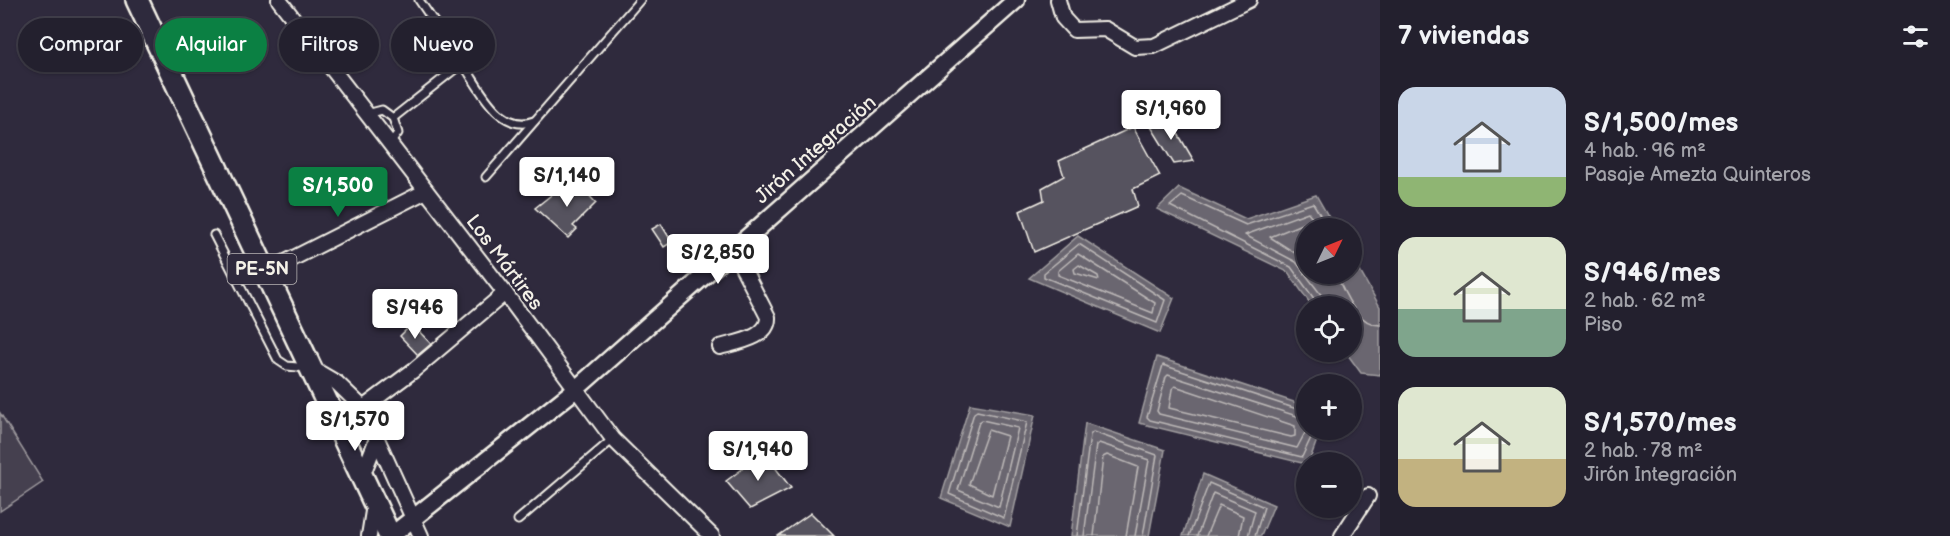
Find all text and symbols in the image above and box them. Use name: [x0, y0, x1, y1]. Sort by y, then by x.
chip: Comprar: [18, 18, 143, 72]
chip: Alquilar: [155, 18, 267, 72]
chip: Filtros: [279, 18, 379, 72]
chip: Nuevo: [391, 18, 495, 72]
icon: filters: [1899, 20, 1932, 53]
text: 7 viviendas: [1398, 21, 1529, 52]
pin: S/1,960: [1116, 90, 1226, 141]
street label: Jirón Integración: [750, 91, 881, 209]
text: S/1,960: [1136, 97, 1206, 121]
text: S/1,500/mes: [1584, 108, 1738, 139]
icon: home: [1446, 111, 1518, 183]
text: 4 hab. · 96 m²: [1584, 139, 1706, 163]
pin: S/1,140: [512, 157, 622, 208]
text: Pasaje Amezta Quinteros: [1584, 163, 1811, 187]
text: S/1,140: [533, 164, 601, 188]
pin: S/1,500: [283, 167, 393, 218]
text: S/1,500: [302, 174, 374, 198]
street label: Los Mártires: [461, 210, 548, 315]
north arrow: [1296, 218, 1362, 284]
map controls: [1296, 218, 1362, 518]
pin: S/2,850: [663, 234, 773, 285]
text: S/2,850: [681, 241, 755, 265]
road number: PE-5N: [228, 254, 296, 284]
text: S/946/mes: [1584, 258, 1721, 289]
icon: home: [1446, 261, 1518, 333]
pin: S/946: [373, 289, 457, 340]
text: 2 hab. · 62 m²: [1584, 289, 1706, 313]
text: S/946: [386, 296, 444, 320]
button: locate: [1296, 296, 1362, 362]
text: Piso: [1584, 313, 1623, 337]
button: +: [1296, 374, 1362, 440]
pin: S/1,570: [300, 401, 410, 452]
text: S/1,570: [320, 408, 390, 432]
text: S/1,570/mes: [1584, 408, 1737, 439]
icon: home: [1446, 411, 1518, 483]
pin: S/1,940: [703, 431, 813, 482]
text: S/1,940: [723, 438, 793, 462]
text: 2 hab. · 78 m²: [1584, 439, 1703, 463]
button: −: [1296, 452, 1362, 518]
text: Jirón Integración: [1584, 463, 1737, 487]

